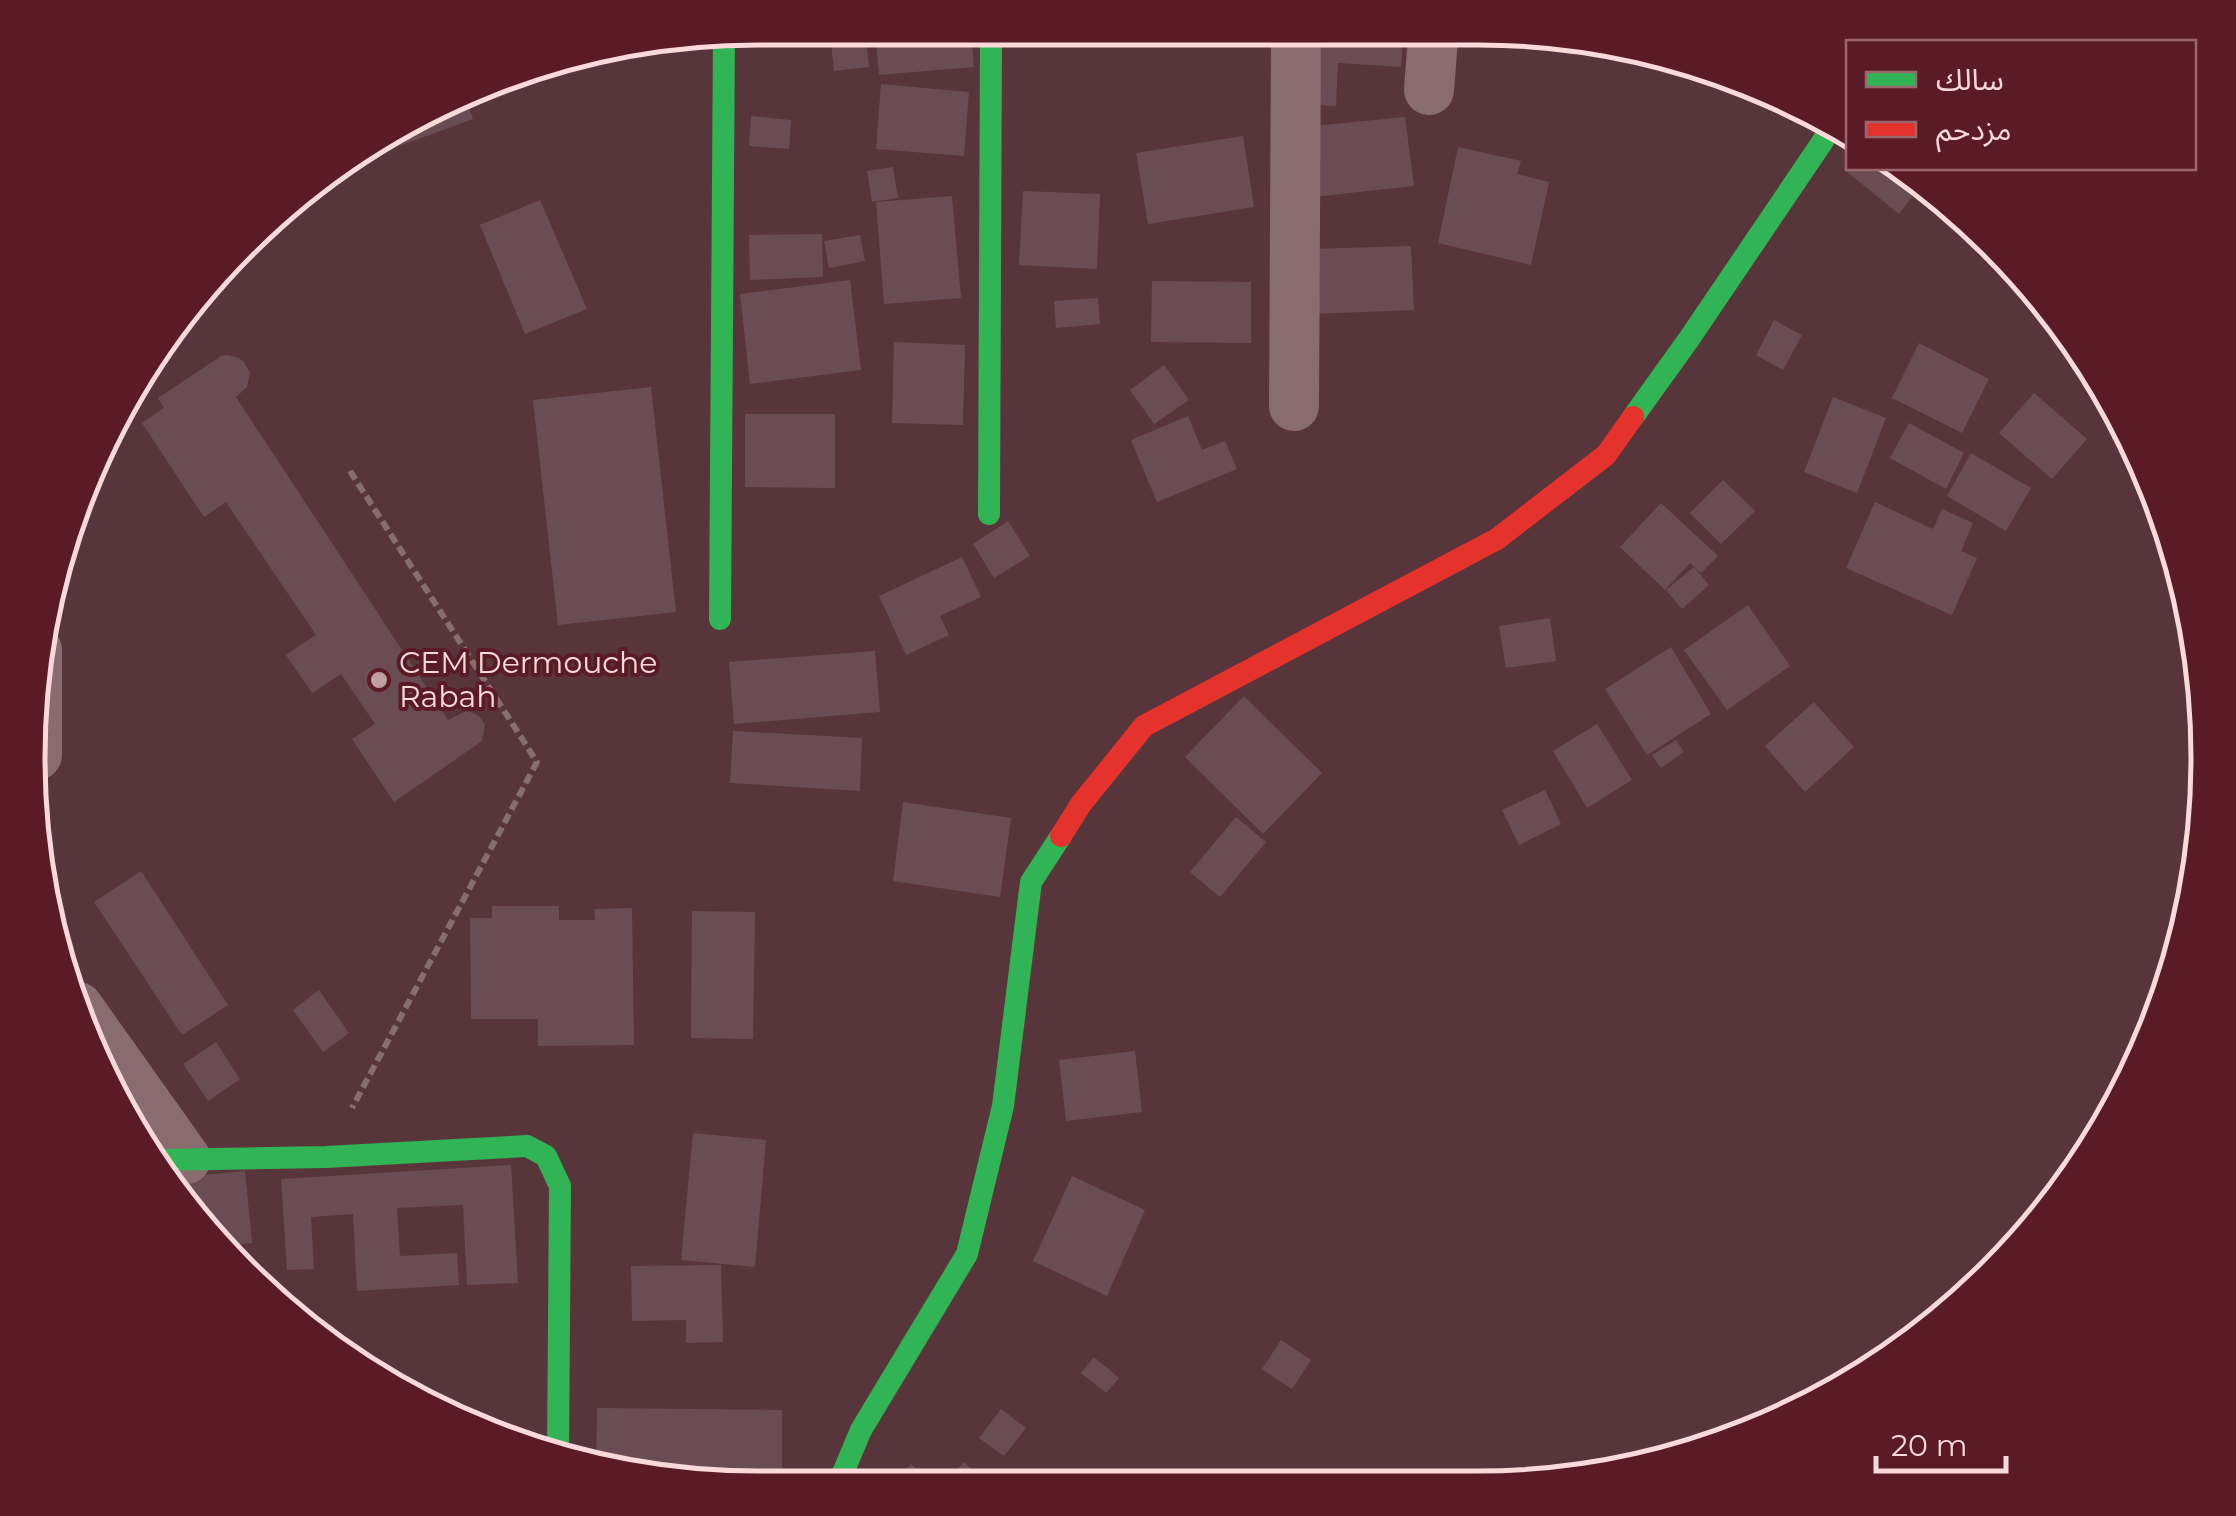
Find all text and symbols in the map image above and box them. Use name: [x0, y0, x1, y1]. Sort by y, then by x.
legend: [1846, 40, 2196, 170]
text: سالك: [1936, 61, 2004, 98]
text: مزدحم: [1936, 111, 2012, 153]
place label: CEM Dermouche Rabah: [399, 644, 657, 715]
marker: CEM Dermouche Rabah: [368, 669, 390, 691]
scale bar: [1876, 1411, 2006, 1473]
text: 20 m: [1891, 1427, 1968, 1464]

